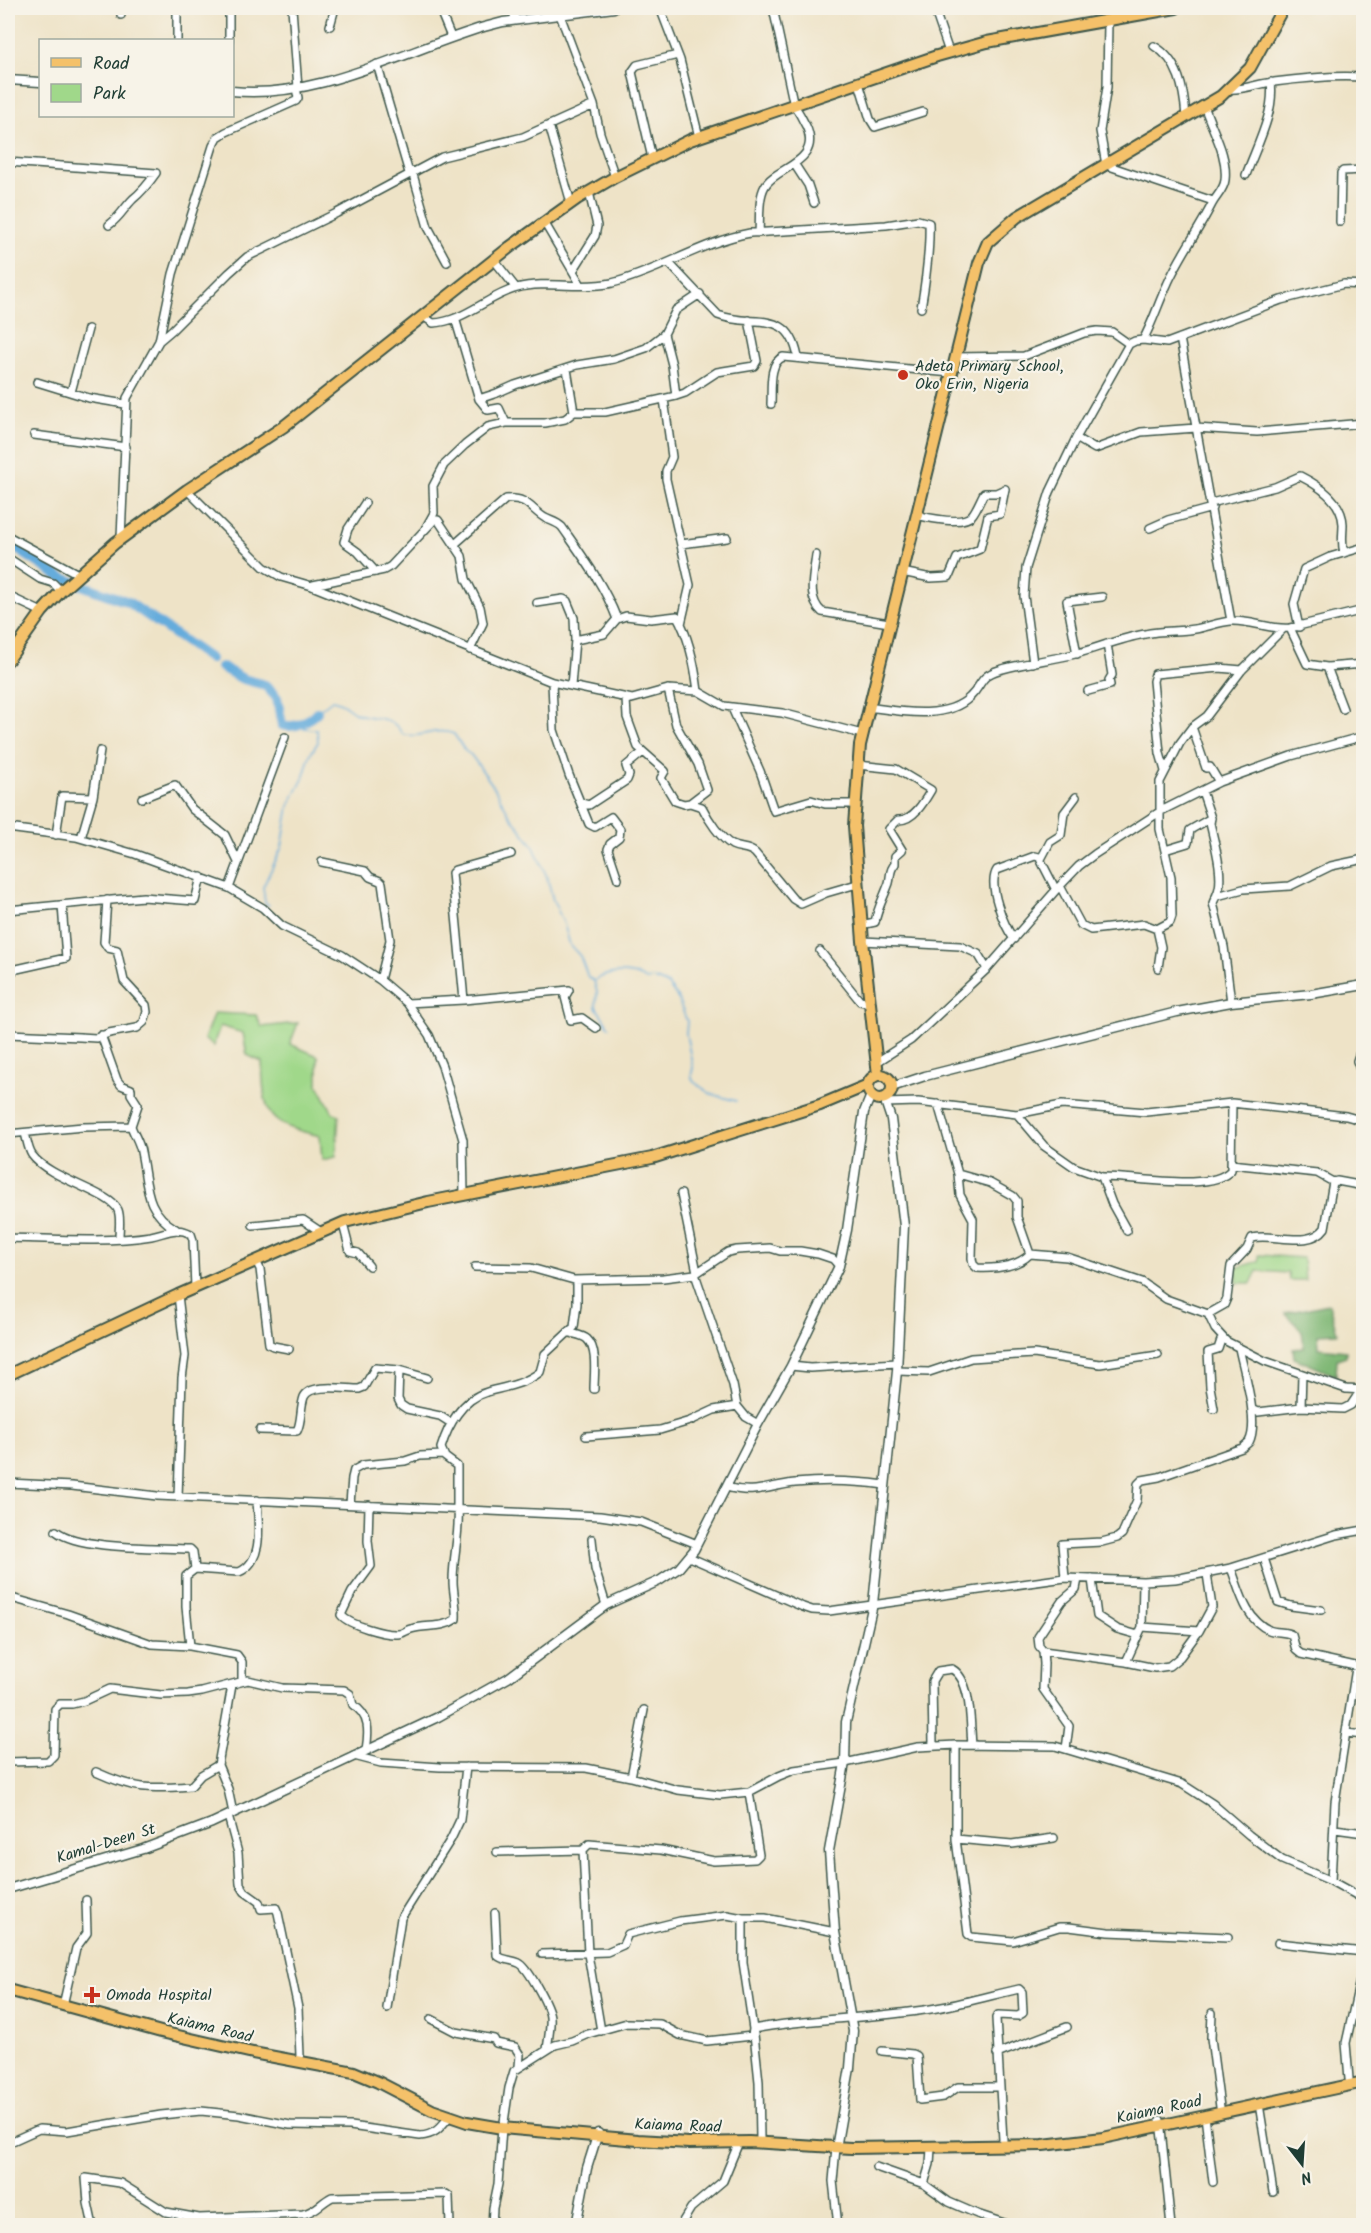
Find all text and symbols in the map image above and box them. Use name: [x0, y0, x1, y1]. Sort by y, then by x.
legend: [39, 39, 234, 117]
text: Road: [93, 50, 130, 79]
text: Park: [93, 80, 126, 109]
place label: Adeta Primary School, Oko Erin, Nigeria: [915, 354, 1064, 397]
marker: Adeta Primary School, Oko Erin, Nigeria: [896, 368, 910, 382]
street label: Kamal-Deen St: [53, 1817, 160, 1871]
place label: Omoda Hospital: [106, 1983, 212, 2008]
marker: Omoda Hospital: [83, 1986, 101, 2004]
street label: Kaiama Road: [165, 2006, 256, 2050]
street label: Kaiama Road: [1114, 2089, 1205, 2131]
street label: Kaiama Road: [634, 2112, 723, 2140]
north arrow: [1272, 2134, 1332, 2194]
text: N: [1297, 2163, 1314, 2190]

